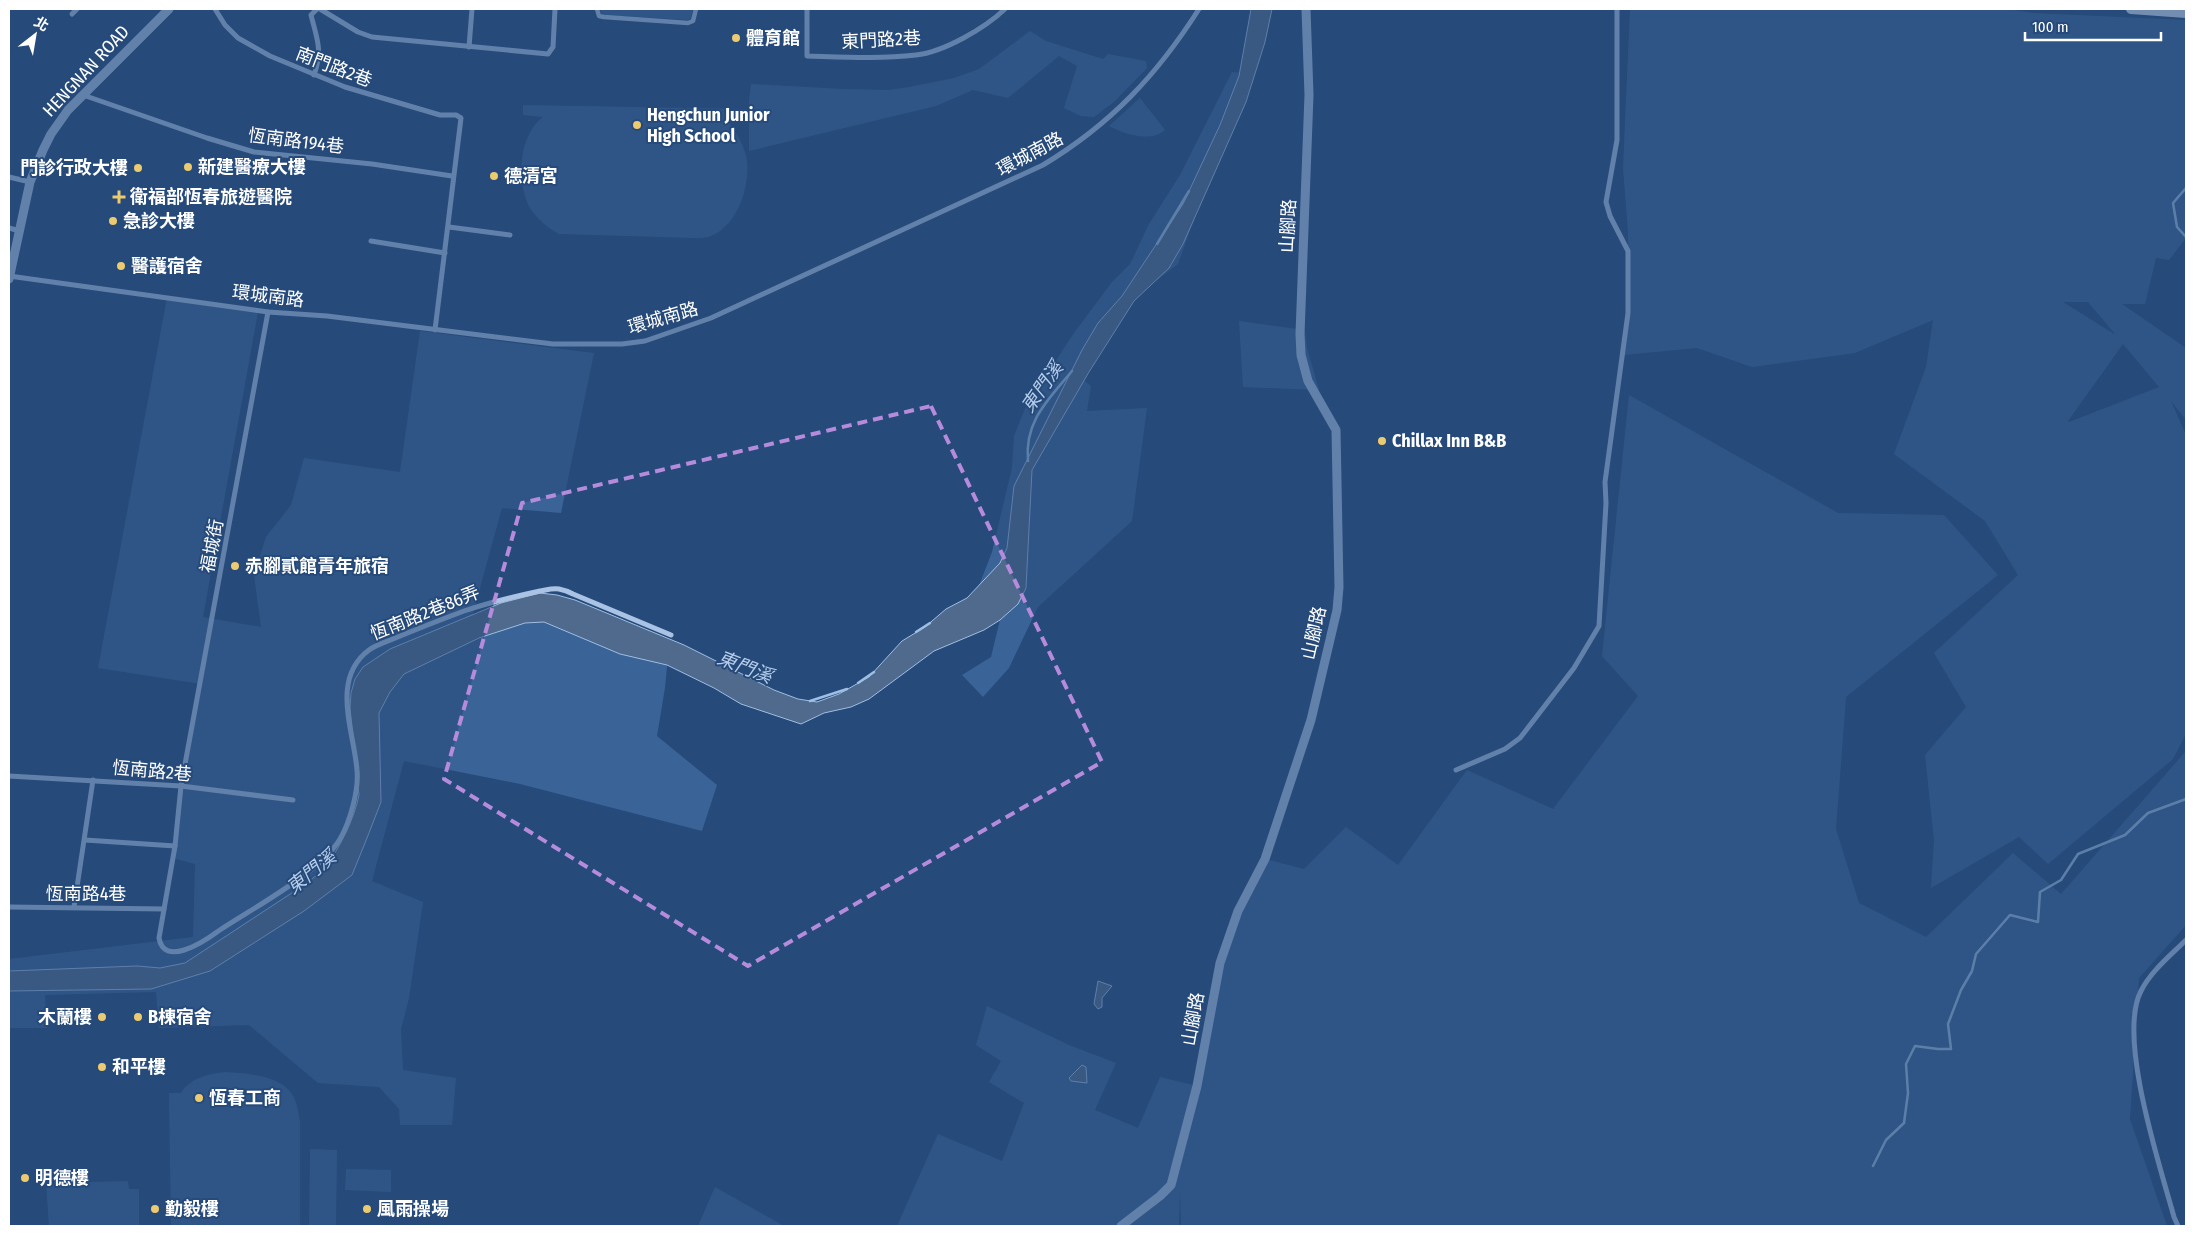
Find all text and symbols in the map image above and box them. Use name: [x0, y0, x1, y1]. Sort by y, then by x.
north arrow: [10, 10, 60, 60]
scale bar: [2025, 10, 2161, 42]
text: 北: [31, 13, 52, 35]
text: 100 m: [2032, 18, 2069, 36]
street label: HENGNAN ROAD: [38, 21, 134, 121]
place label: 體育館: [746, 27, 800, 49]
street label: 東門路2巷: [841, 27, 921, 53]
marker: 體育館: [730, 32, 742, 44]
street label: 南門路2巷: [293, 42, 375, 92]
place label: Hengchun Junior High School: [647, 104, 770, 147]
marker: Hengchun Junior High School: [631, 119, 643, 131]
street label: 恆南路194巷: [247, 124, 345, 158]
street label: 環城南路: [993, 127, 1067, 181]
place label: 新建醫療大樓: [198, 156, 306, 178]
place label: 門診行政大樓: [20, 157, 128, 179]
marker: 新建醫療大樓: [182, 161, 194, 173]
marker: 門診行政大樓: [132, 162, 144, 174]
place label: 德清宮: [504, 165, 558, 187]
marker: 德清宮: [488, 170, 500, 182]
place label: 衛福部恆春旅遊醫院: [129, 186, 292, 208]
marker: 衛福部恆春旅遊醫院: [112, 190, 126, 204]
street label: 山腳路: [1276, 198, 1300, 254]
place label: 急診大樓: [123, 210, 195, 232]
marker: 急診大樓: [107, 215, 119, 227]
place label: 醫護宿舍: [131, 255, 203, 277]
marker: 醫護宿舍: [115, 260, 127, 272]
street label: 環城南路: [231, 281, 305, 311]
street label: 環城南路: [625, 298, 701, 338]
water label: 東門溪: [1016, 355, 1069, 417]
place label: Chillax Inn B&B: [1392, 430, 1506, 452]
marker: Chillax Inn B&B: [1376, 435, 1388, 447]
street label: 福城街: [196, 517, 228, 575]
place label: 赤腳貳館青年旅宿: [245, 555, 389, 577]
marker: 赤腳貳館青年旅宿: [229, 560, 241, 572]
street label: 恆南路2巷86弄: [367, 581, 483, 645]
street label: 山腳路: [1297, 604, 1331, 662]
water label: 東門溪: [714, 646, 779, 689]
street label: 恆南路2巷: [111, 757, 193, 785]
water label: 東門溪: [282, 843, 343, 899]
street label: 恆南路4巷: [46, 883, 126, 905]
street label: 山腳路: [1177, 991, 1209, 1047]
place label: 木蘭樓: [38, 1006, 92, 1028]
place label: B棟宿舍: [148, 1006, 212, 1028]
marker: 木蘭樓: [96, 1011, 108, 1023]
marker: B棟宿舍: [132, 1011, 144, 1023]
place label: 和平樓: [112, 1056, 166, 1078]
marker: 和平樓: [96, 1061, 108, 1073]
place label: 恆春工商: [209, 1087, 281, 1109]
marker: 恆春工商: [193, 1092, 205, 1104]
place label: 明德樓: [35, 1167, 89, 1189]
marker: 明德樓: [19, 1172, 31, 1184]
place label: 勤毅樓: [165, 1198, 219, 1220]
place label: 風雨操場: [377, 1198, 449, 1220]
marker: 勤毅樓: [149, 1203, 161, 1215]
marker: 風雨操場: [361, 1203, 373, 1215]

